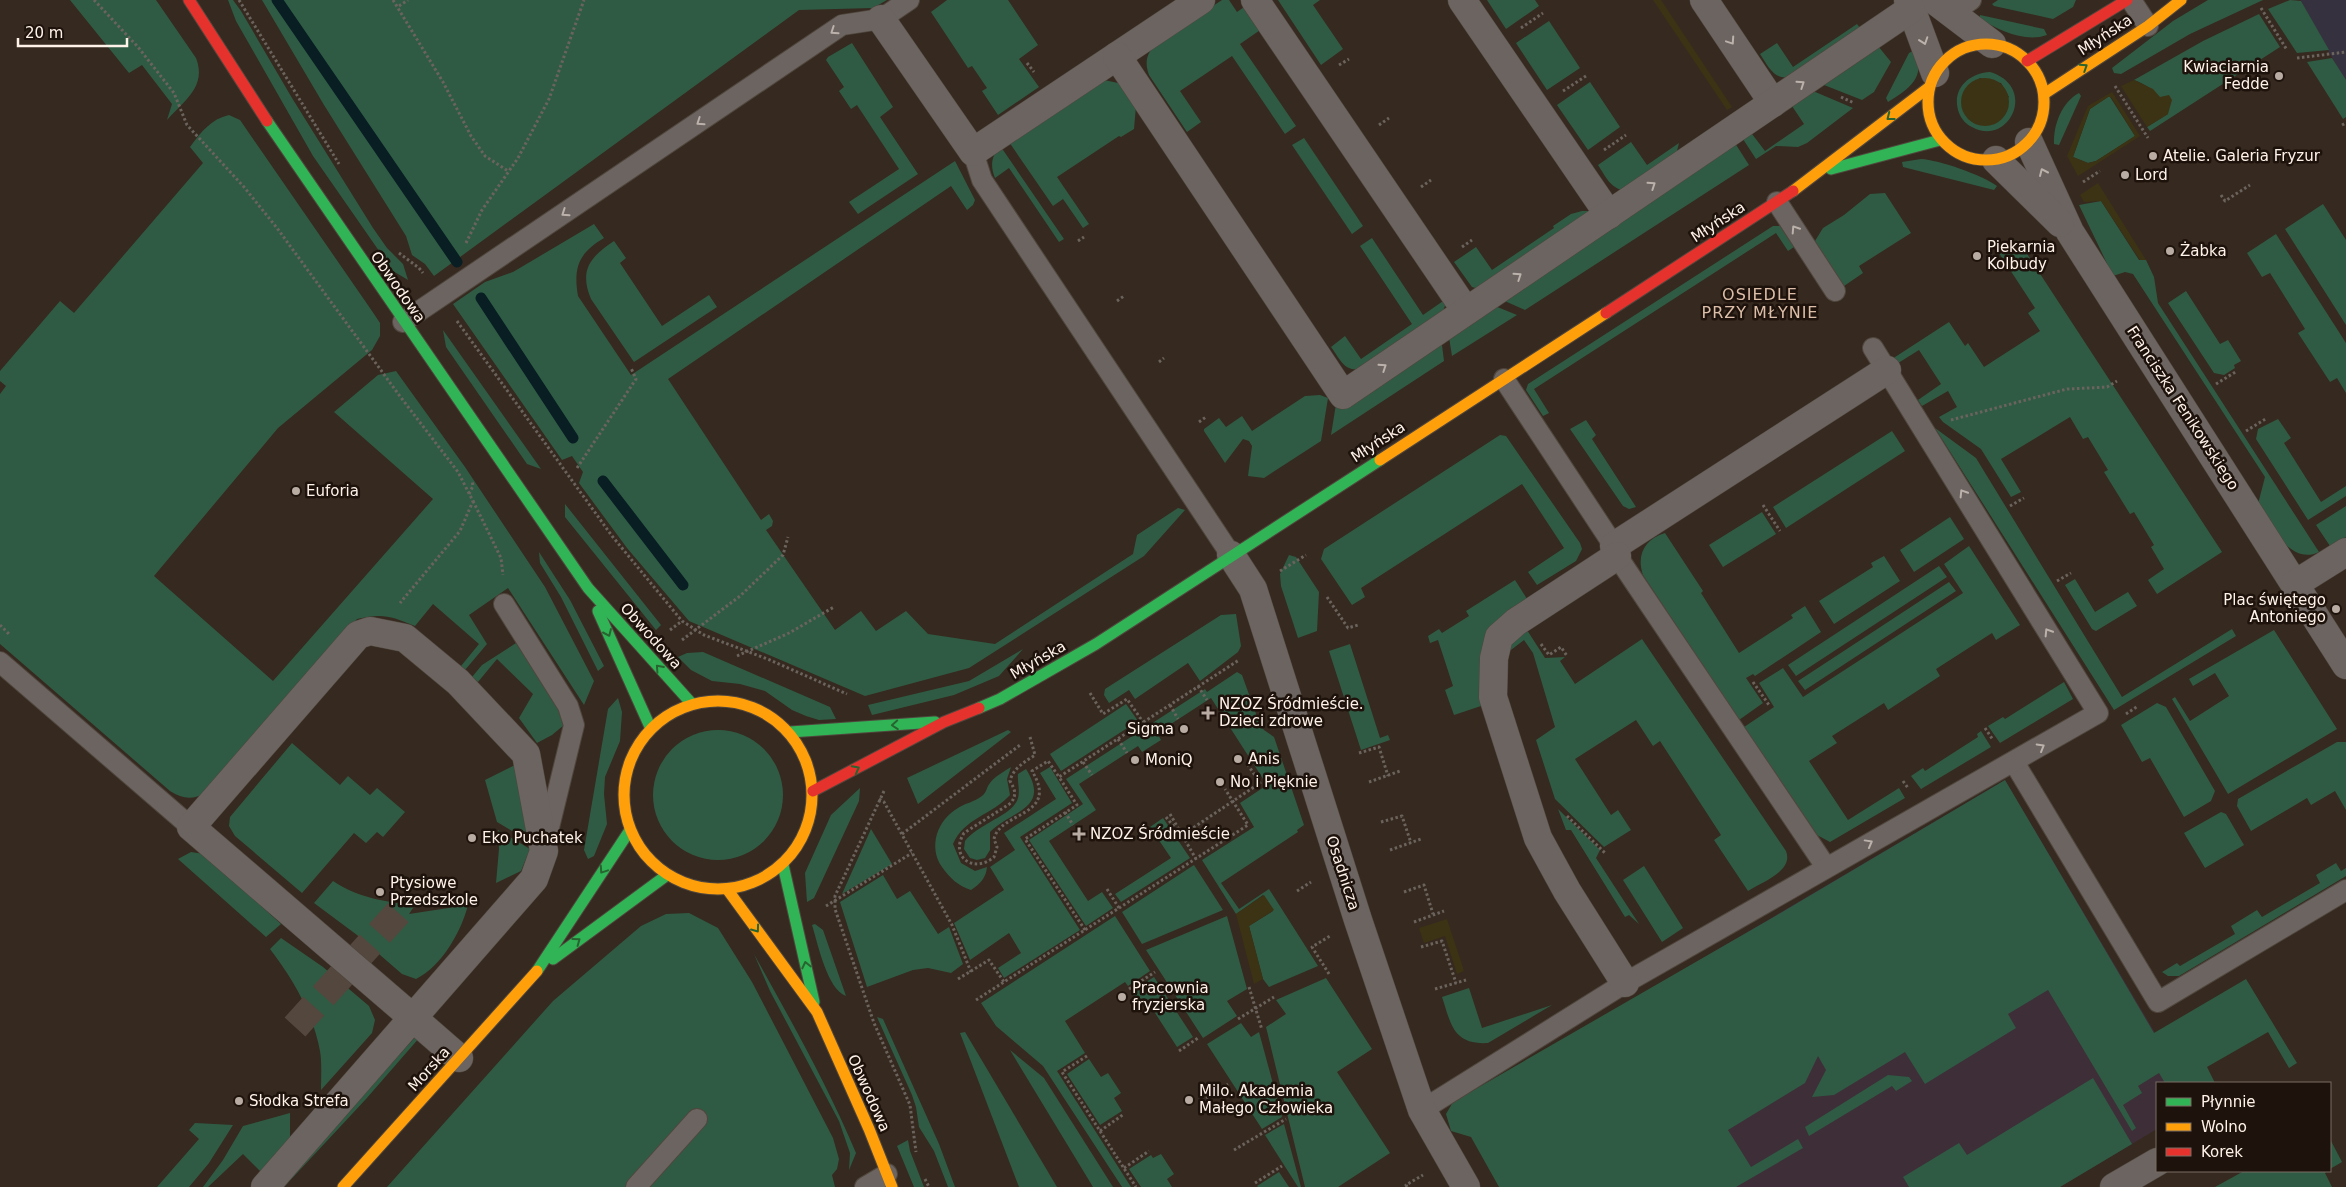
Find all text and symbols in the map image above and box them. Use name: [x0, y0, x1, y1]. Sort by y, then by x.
street label: Młyńska: [2075, 11, 2135, 59]
scale bar: [18, 15, 126, 47]
text: 20 m: [25, 24, 63, 42]
one-way arrow: [831, 24, 840, 34]
one-way arrow: [1725, 35, 1734, 44]
one-way arrow: [1918, 36, 1928, 44]
place label: Kwiaciarnia Fedde: [2183, 58, 2269, 93]
one-way arrow: [2079, 64, 2088, 73]
marker: Kwiaciarnia Fedde: [2273, 70, 2285, 82]
one-way arrow: [1795, 81, 1805, 90]
one-way arrow: [1887, 112, 1896, 120]
one-way arrow: [696, 115, 705, 125]
place label: Atelie. Galeria Fryzur: [2163, 147, 2321, 165]
marker: Atelie. Galeria Fryzur: [2147, 150, 2159, 162]
place label: Lord: [2135, 166, 2168, 184]
one-way arrow: [2038, 168, 2049, 177]
marker: Lord: [2119, 169, 2131, 181]
one-way arrow: [1646, 182, 1656, 191]
street label: Młyńska: [1688, 198, 1748, 246]
one-way arrow: [561, 207, 571, 216]
one-way arrow: [1792, 225, 1801, 235]
place label: Piekarnia Kolbudy: [1987, 238, 2056, 273]
place label: Żabka: [2180, 241, 2227, 260]
marker: Żabka: [2164, 245, 2176, 257]
street label: Obwodowa: [367, 248, 429, 326]
marker: Piekarnia Kolbudy: [1971, 250, 1983, 262]
one-way arrow: [1512, 273, 1521, 282]
district label: OSIEDLE PRZY MŁYNIE: [1702, 285, 1818, 322]
street label: Franciszka Fenikowskiego: [2123, 323, 2243, 493]
one-way arrow: [1377, 364, 1387, 373]
street label: Młyńska: [1348, 418, 1408, 466]
place label: Euforia: [306, 482, 359, 500]
marker: Euforia: [290, 485, 302, 497]
one-way arrow: [1959, 490, 1969, 499]
place label: Plac świętego Antoniego: [2223, 591, 2326, 626]
street label: Obwodowa: [617, 599, 685, 673]
marker: Plac świętego Antoniego: [2330, 603, 2342, 615]
one-way arrow: [601, 628, 612, 637]
one-way arrow: [2045, 628, 2054, 637]
street label: Młyńska: [1007, 637, 1069, 683]
one-way arrow: [656, 664, 665, 673]
place label: NZOZ Śródmieście. Dzieci zdrowe: [1219, 694, 1364, 730]
marker: NZOZ Śródmieście. Dzieci zdrowe: [1201, 706, 1215, 720]
one-way arrow: [891, 720, 899, 731]
place label: Sigma: [1127, 720, 1174, 738]
marker: Sigma: [1178, 723, 1190, 735]
one-way arrow: [2035, 743, 2044, 753]
place label: Anis: [1248, 750, 1280, 768]
place label: MoniQ: [1145, 751, 1193, 769]
marker: Anis: [1232, 753, 1244, 765]
marker: MoniQ: [1129, 754, 1141, 766]
one-way arrow: [851, 765, 860, 775]
place label: No i Pięknie: [1230, 773, 1318, 791]
marker: No i Pięknie: [1214, 776, 1226, 788]
place label: NZOZ Śródmieście: [1090, 824, 1230, 843]
marker: NZOZ Śródmieście: [1072, 827, 1086, 841]
place label: Eko Puchatek: [482, 829, 583, 847]
marker: Eko Puchatek: [466, 832, 478, 844]
street label: Osadnicza: [1322, 833, 1364, 913]
one-way arrow: [1863, 839, 1872, 849]
one-way arrow: [600, 864, 609, 874]
place label: Ptysiowe Przedszkole: [390, 874, 478, 909]
marker: Ptysiowe Przedszkole: [374, 886, 386, 898]
one-way arrow: [750, 923, 759, 933]
one-way arrow: [571, 938, 580, 948]
one-way arrow: [801, 960, 812, 969]
place label: Pracownia fryzjerska: [1132, 979, 1209, 1014]
marker: Pracownia fryzjerska: [1116, 991, 1128, 1003]
street label: Morska: [404, 1043, 454, 1095]
street label: Obwodowa: [844, 1051, 894, 1135]
place label: Milo. Akademia Małego Człowieka: [1199, 1082, 1333, 1117]
legend: [2156, 1082, 2331, 1172]
place label: Słodka Strefa: [249, 1092, 349, 1110]
text: Płynnie: [2201, 1093, 2256, 1111]
marker: Milo. Akademia Małego Człowieka: [1183, 1094, 1195, 1106]
marker: Słodka Strefa: [233, 1095, 245, 1107]
text: Wolno: [2201, 1118, 2247, 1136]
text: Korek: [2201, 1143, 2243, 1161]

